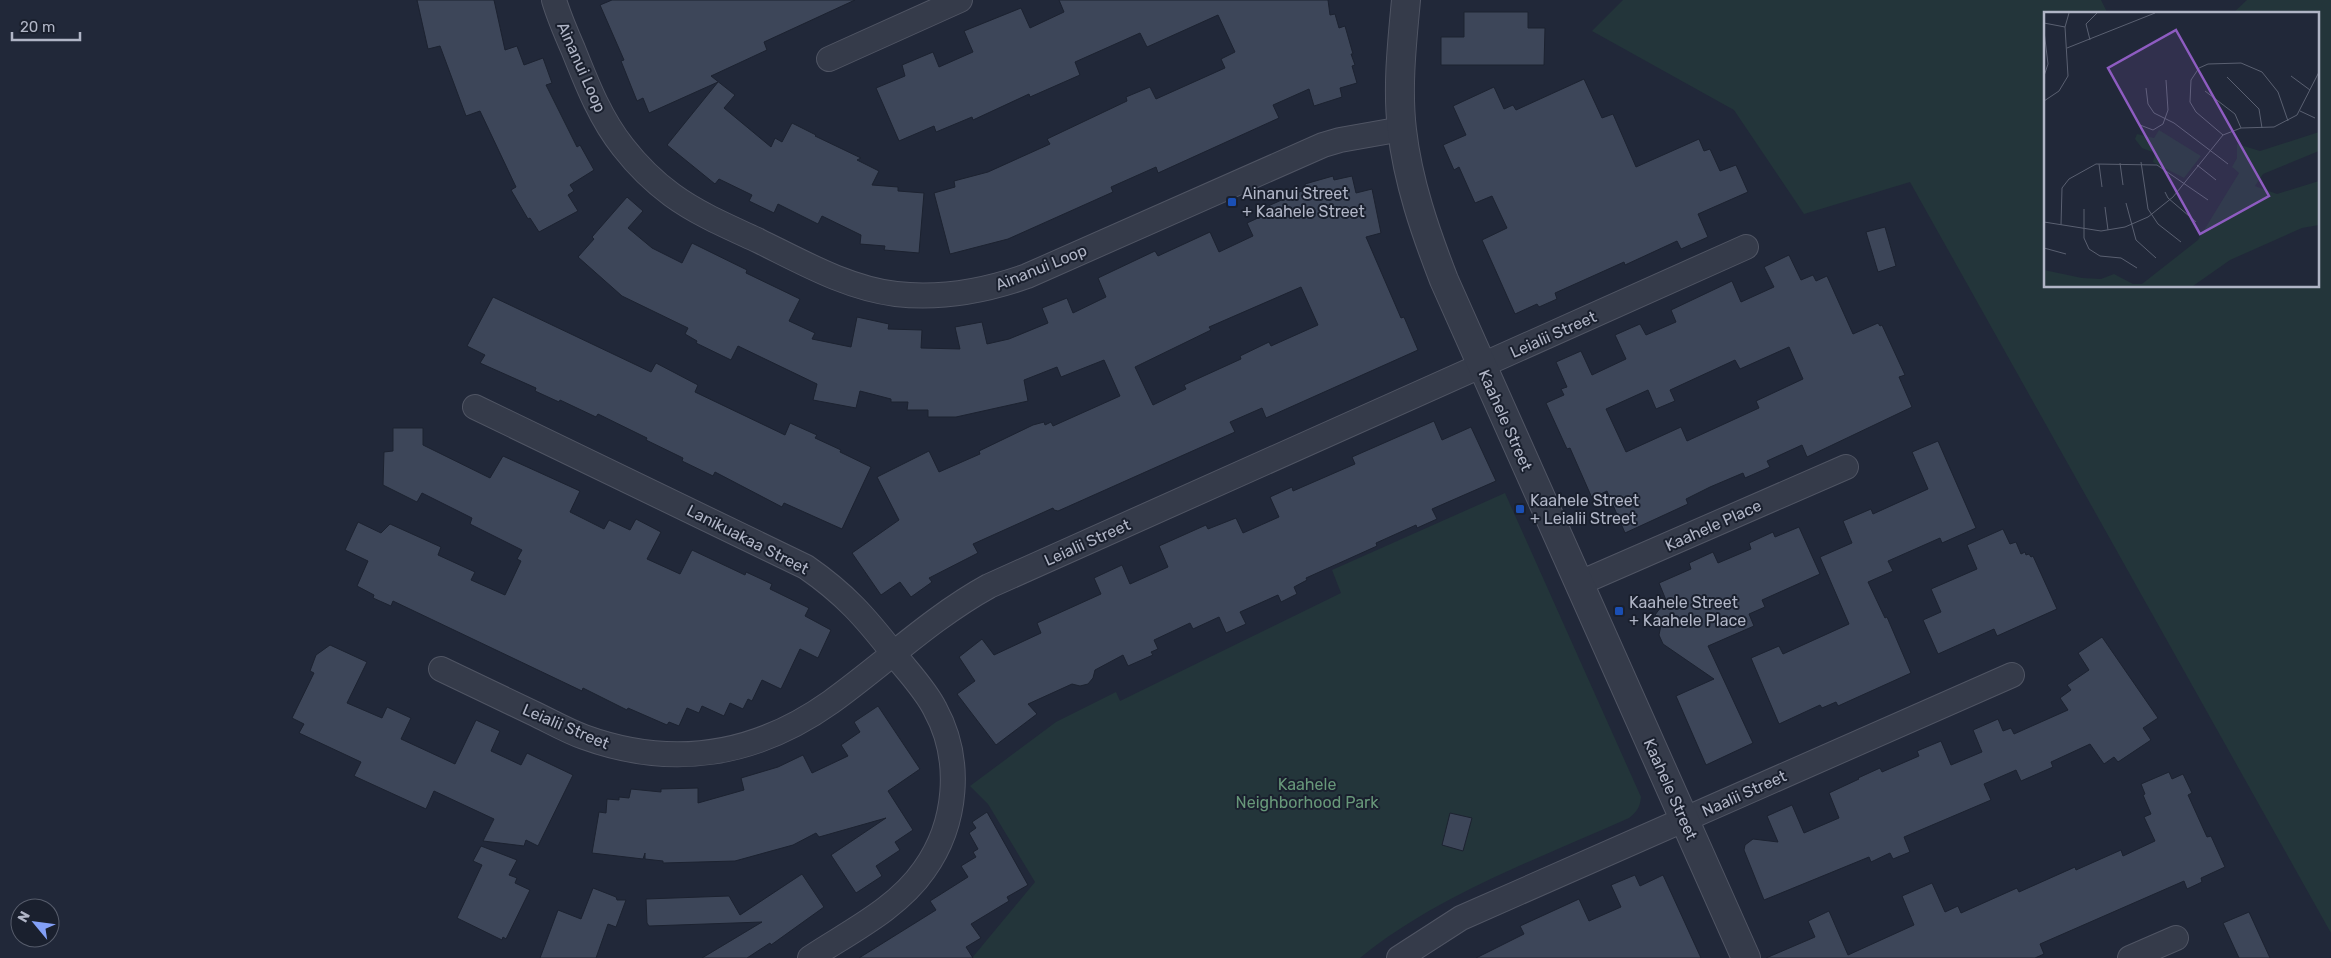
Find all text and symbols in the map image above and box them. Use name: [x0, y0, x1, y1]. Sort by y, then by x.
scale bar: [12, 10, 80, 42]
inset map: [2044, 12, 2318, 288]
text: 20 m: [20, 18, 55, 36]
street label: Ainanui Loop: [553, 19, 610, 115]
place label: Ainanui Street + Kaahele Street: [1242, 184, 1365, 221]
marker: Ainanui Street + Kaahele Street: [1226, 196, 1238, 208]
street label: Ainanui Loop: [993, 240, 1090, 294]
street label: Leialii Street: [1507, 307, 1599, 362]
street label: Kaahele Street: [1475, 367, 1536, 474]
place label: Kaahele Street + Leialii Street: [1530, 491, 1639, 528]
street label: Kaahele Place: [1662, 496, 1764, 555]
street label: Lanikuakaa Street: [684, 501, 812, 578]
marker: Kaahele Street + Leialii Street: [1514, 503, 1526, 515]
street label: Leialii Street: [1041, 515, 1133, 570]
place label: Kaahele Street + Kaahele Place: [1629, 593, 1746, 630]
marker: Kaahele Street + Kaahele Place: [1613, 605, 1625, 617]
street label: Leialii Street: [520, 700, 612, 753]
street label: Kaahele Street: [1640, 736, 1701, 843]
street label: Naalii Street: [1699, 766, 1789, 821]
park label: Kaahele Neighborhood Park: [1236, 775, 1379, 812]
north arrow: [10, 898, 60, 948]
text: N: [14, 908, 34, 925]

